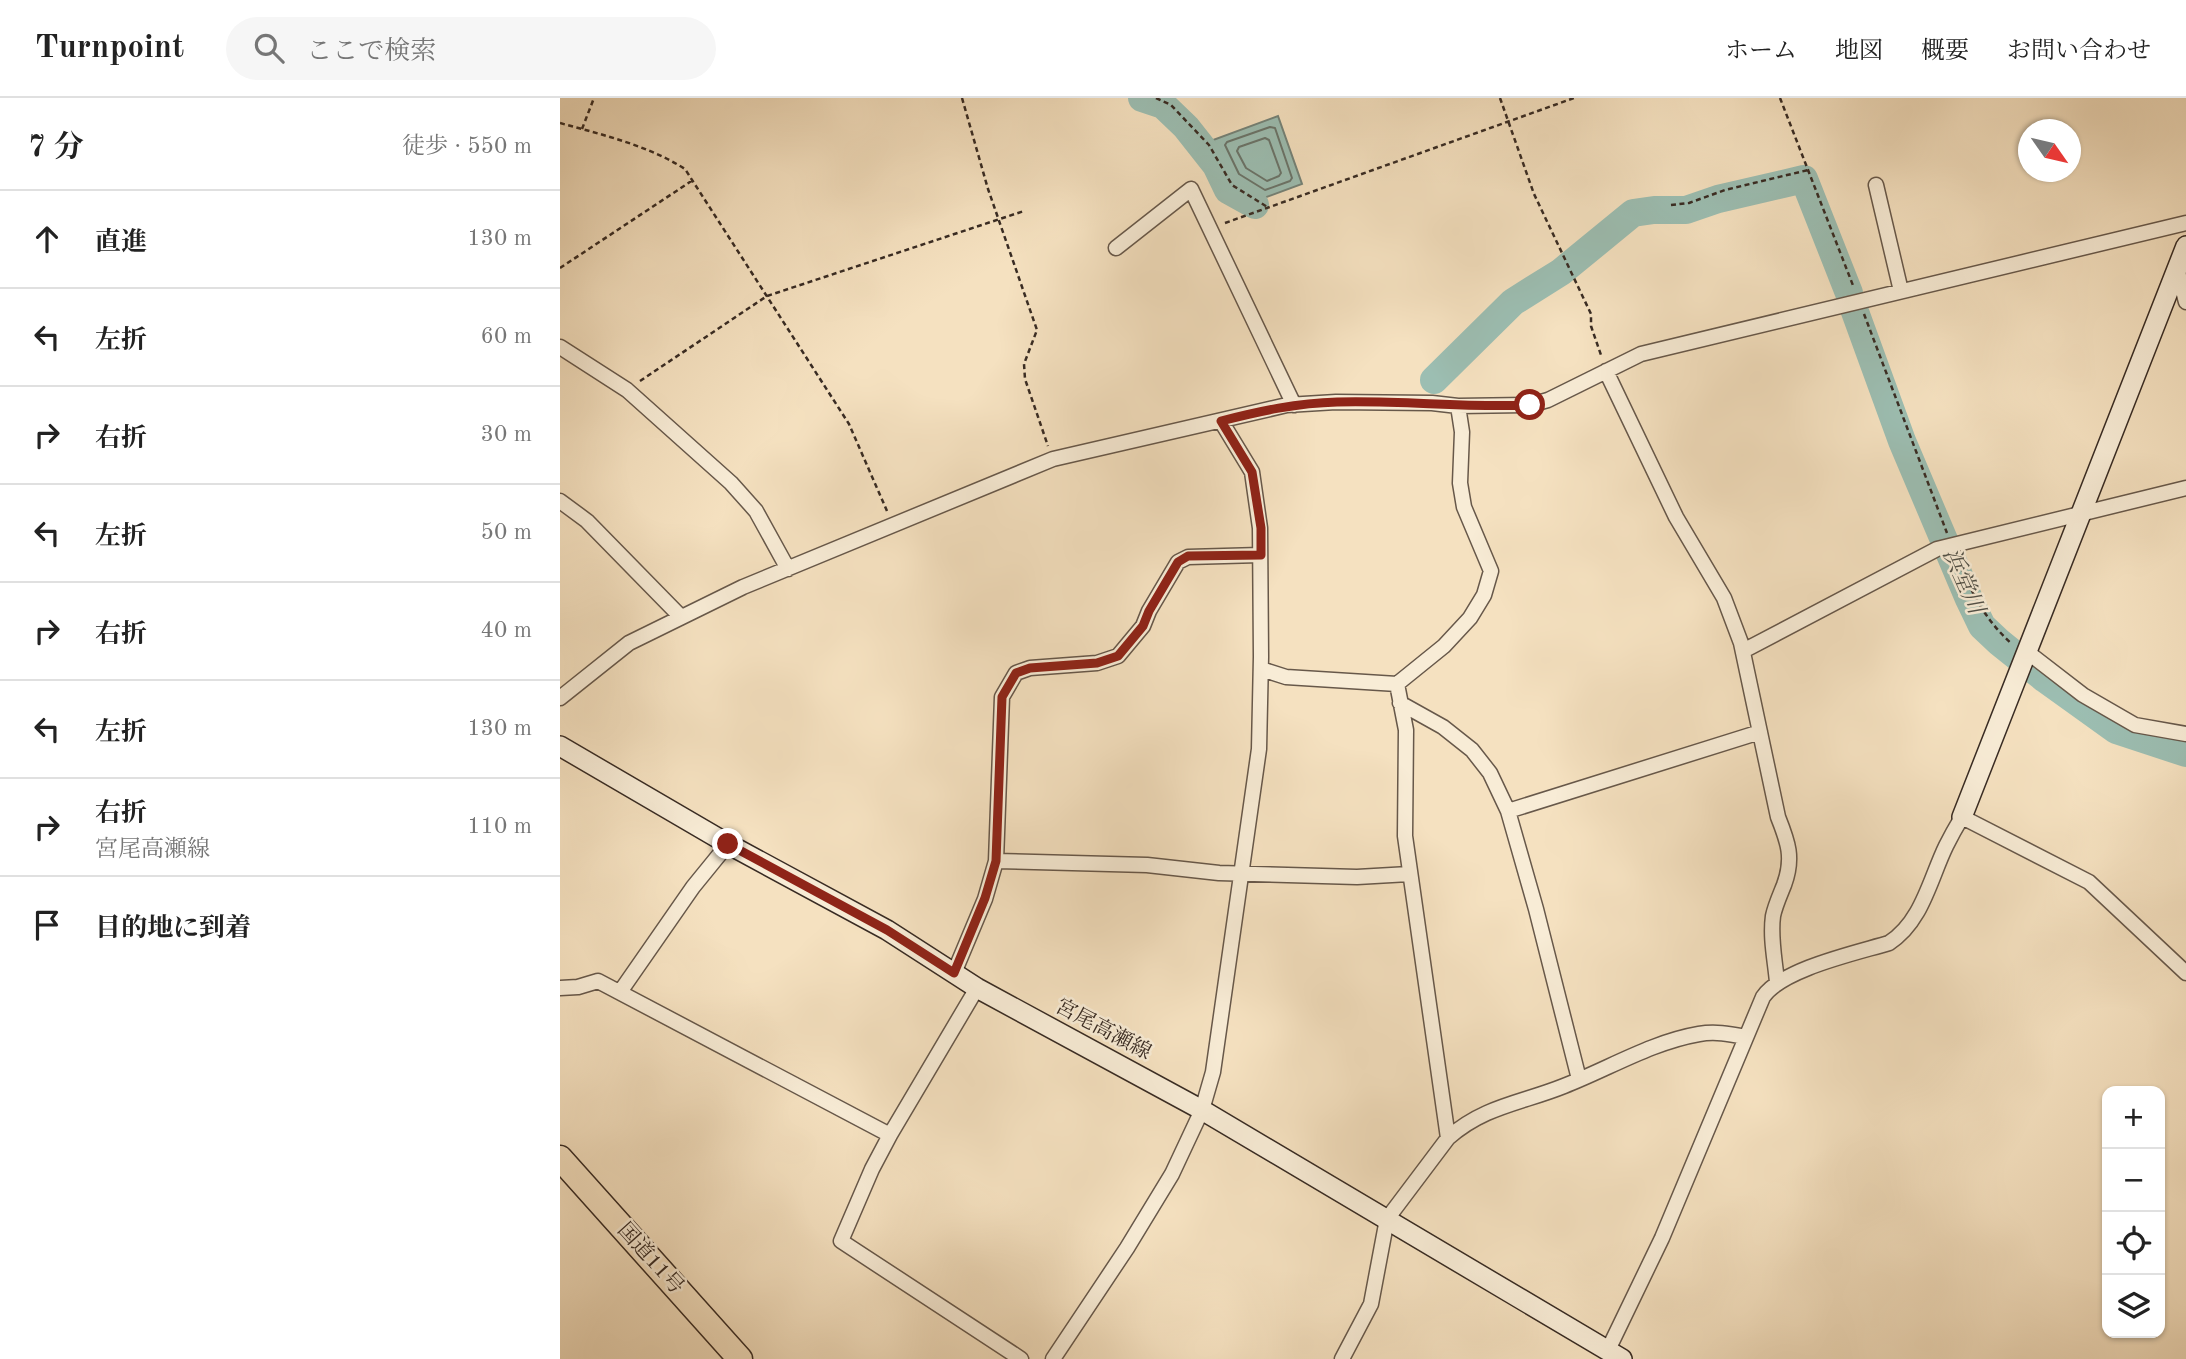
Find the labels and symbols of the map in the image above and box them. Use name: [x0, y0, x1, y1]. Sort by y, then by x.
north arrow: [2018, 119, 2081, 182]
route start: [1514, 389, 1545, 420]
water label: 浜堂川: [1938, 544, 1991, 620]
route end: [712, 828, 743, 859]
street label: 宮尾高瀬線: [1052, 994, 1155, 1064]
street label: 国道11号: [613, 1218, 689, 1298]

